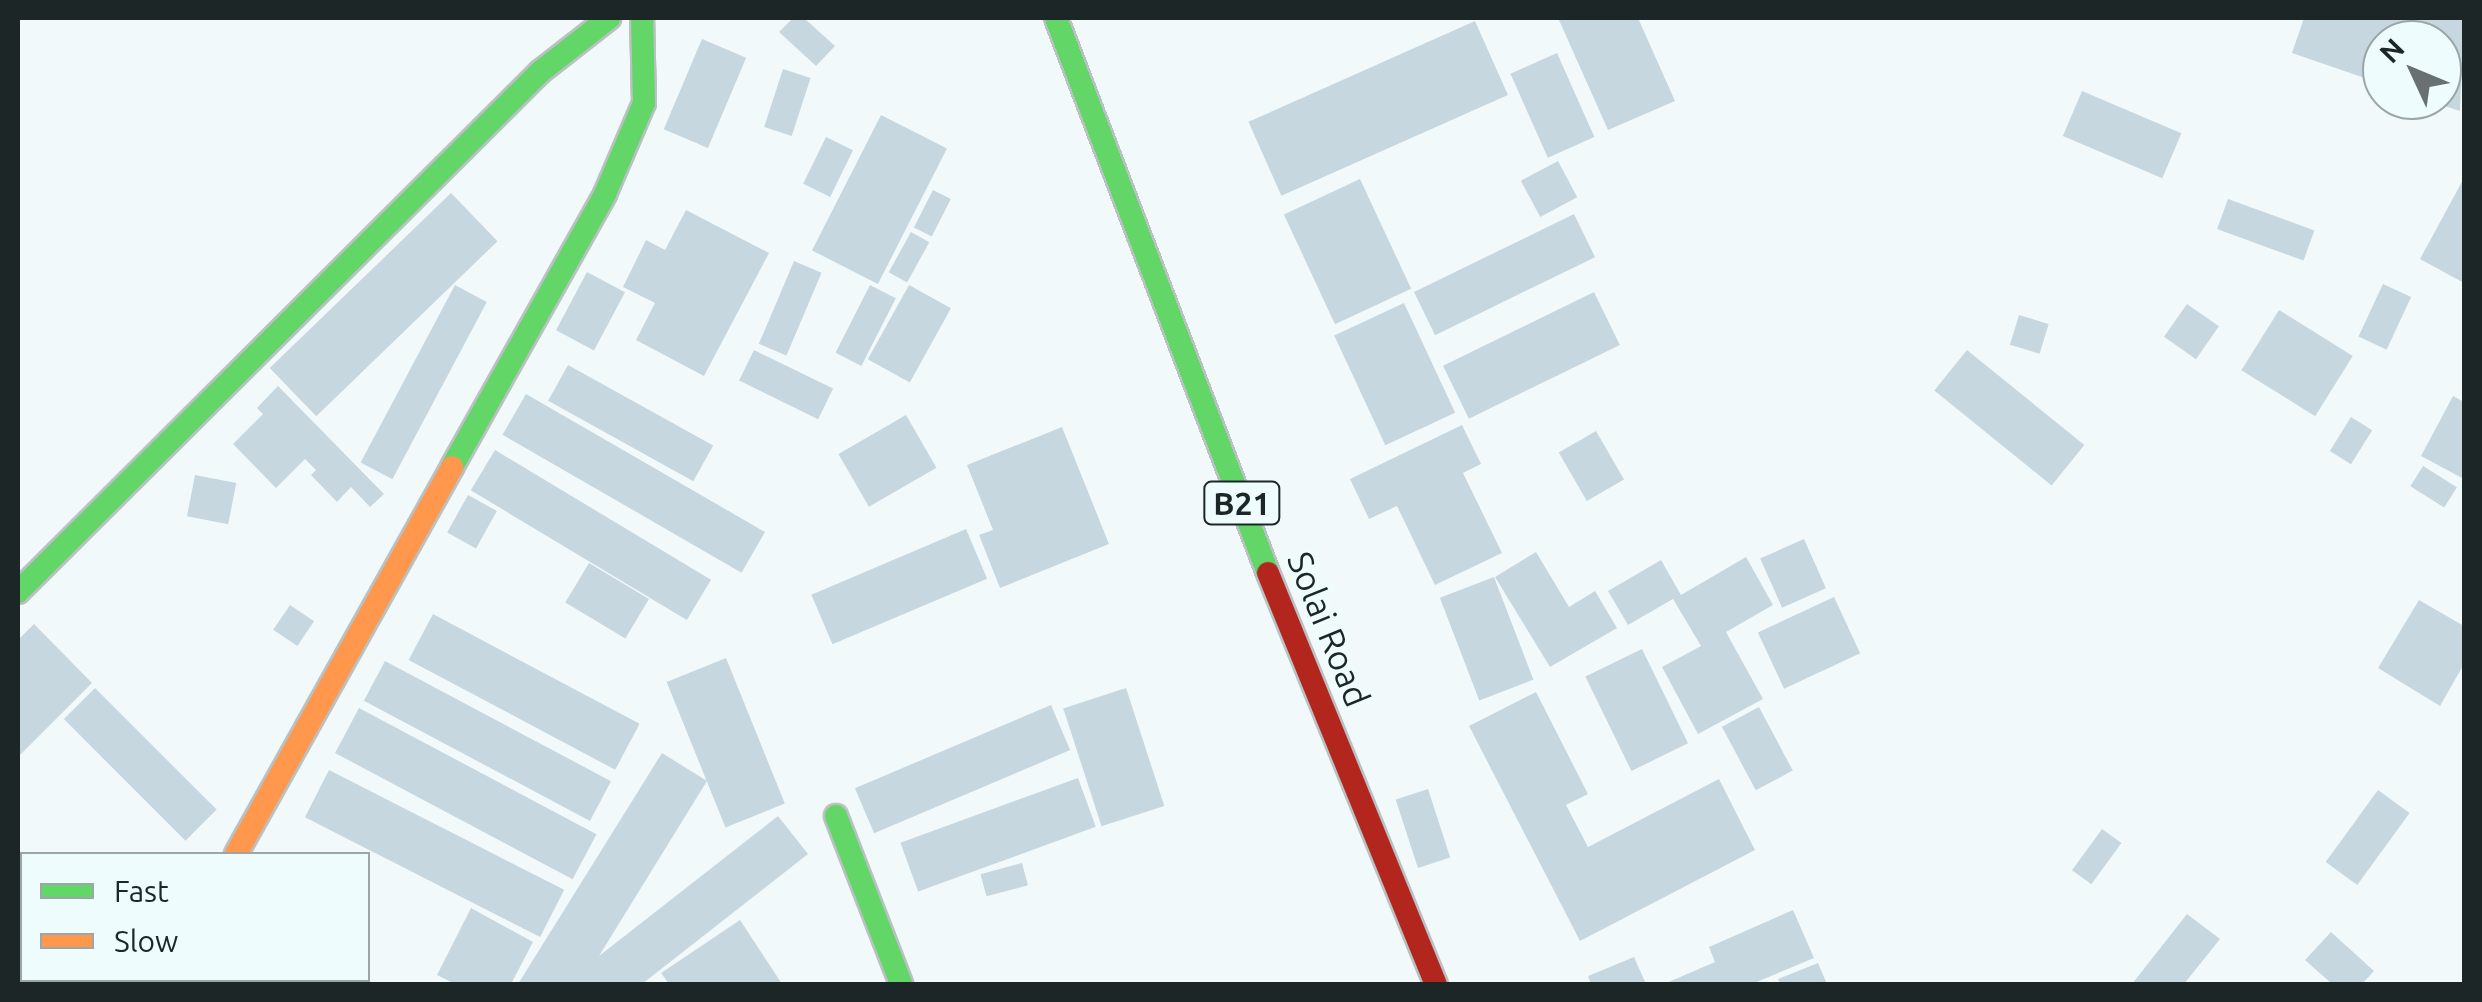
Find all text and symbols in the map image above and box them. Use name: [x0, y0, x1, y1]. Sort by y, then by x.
north arrow: [2362, 20, 2462, 120]
text: N: [2373, 32, 2410, 68]
road number: B21: [1202, 476, 1282, 530]
street label: Solai Road: [1279, 545, 1379, 713]
legend: [20, 852, 370, 982]
text: Fast: [114, 874, 169, 908]
text: Slow: [114, 924, 178, 958]

